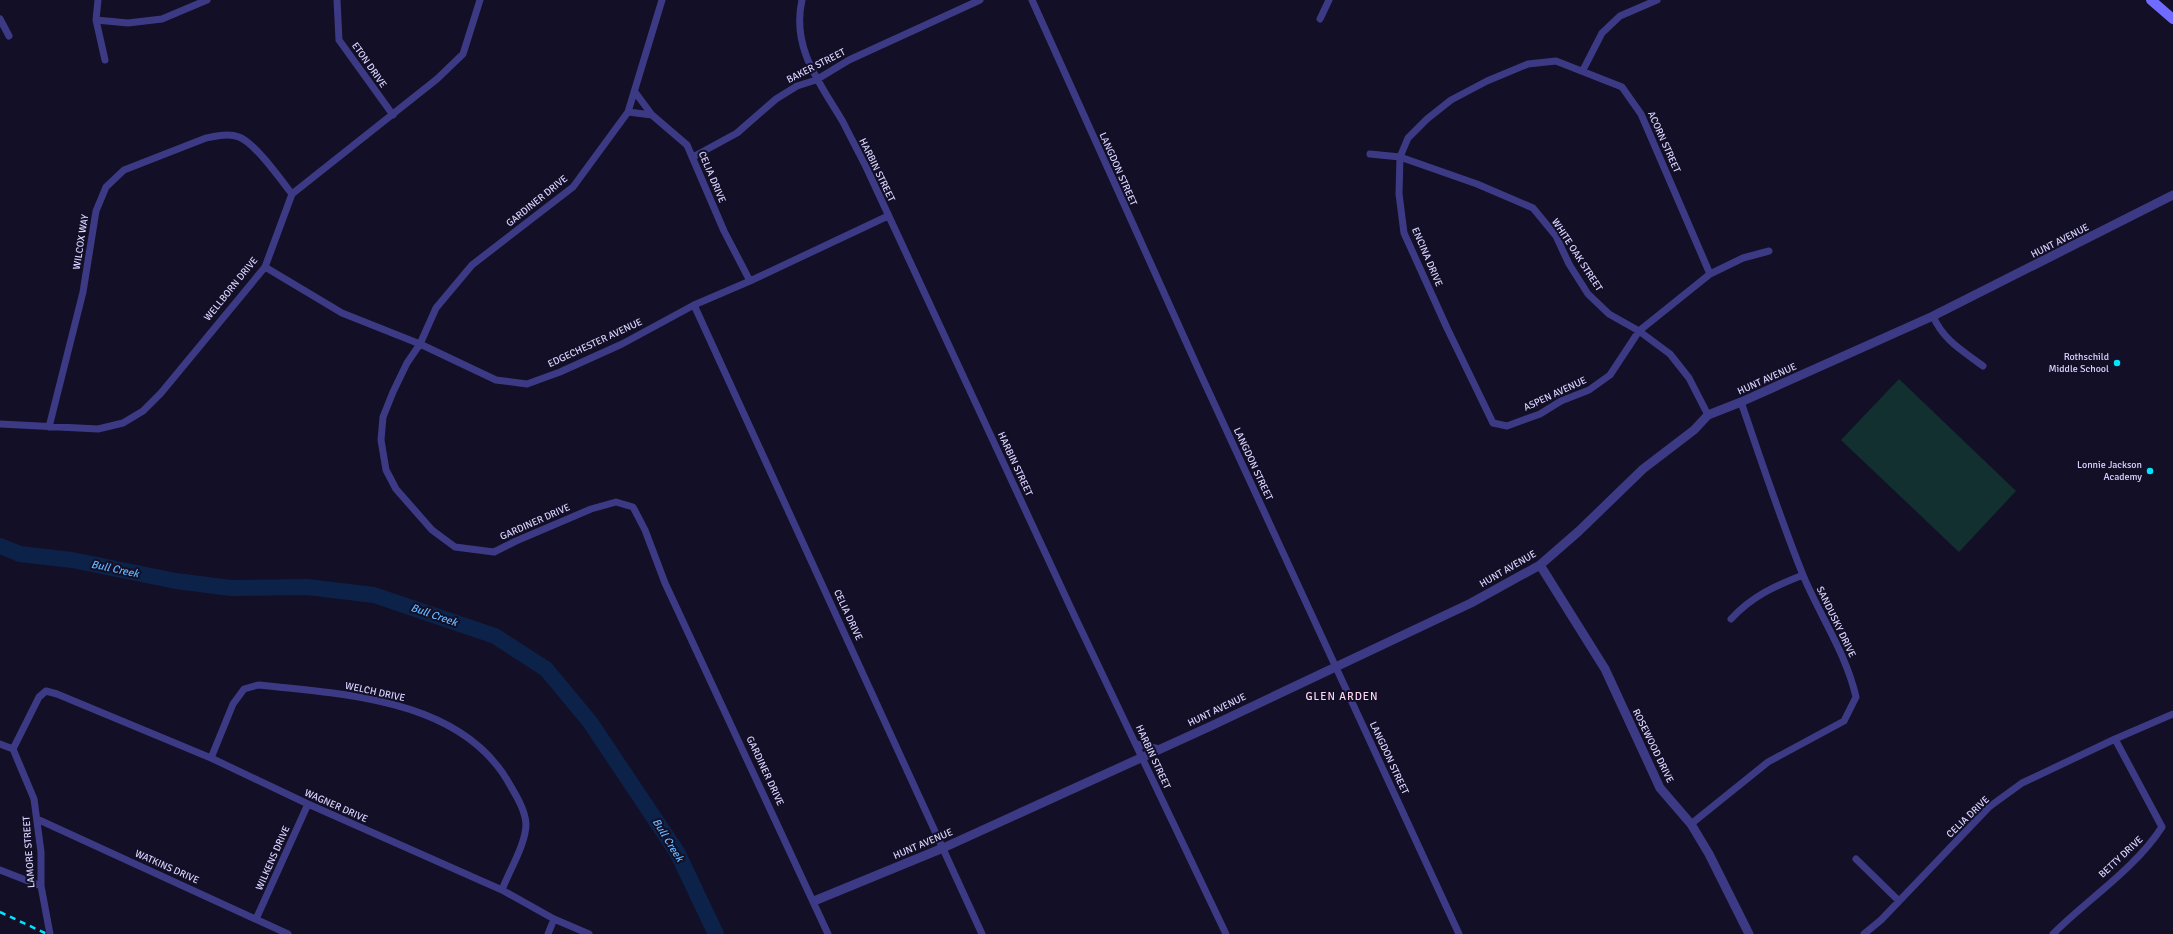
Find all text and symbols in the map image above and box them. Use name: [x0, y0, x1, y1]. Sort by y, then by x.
street label: ETON DRIVE: [349, 40, 389, 90]
street label: BAKER STREET: [785, 46, 848, 86]
street label: ACORN STREET: [1645, 109, 1683, 175]
street label: LANGDON STREET: [1096, 130, 1140, 208]
street label: HARBIN STREET: [856, 136, 898, 204]
street label: CELIA DRIVE: [696, 149, 728, 205]
street label: GARDINER DRIVE: [504, 172, 570, 229]
street label: WILCOX WAY: [71, 214, 91, 270]
street label: WHITE OAK STREET: [1549, 216, 1605, 294]
street label: HUNT AVENUE: [2029, 221, 2091, 261]
street label: ENCINA DRIVE: [1409, 225, 1445, 289]
street label: WELLBORN DRIVE: [202, 254, 261, 323]
street label: EDGECHESTER AVENUE: [546, 316, 644, 370]
place label: Rothschild Middle School: [2049, 351, 2109, 375]
marker: Rothschild Middle School: [2112, 358, 2122, 368]
street label: HUNT AVENUE: [1736, 360, 1799, 397]
street label: ASPEN AVENUE: [1522, 374, 1589, 414]
street label: LANGDON STREET: [1231, 426, 1275, 502]
street label: HARBIN STREET: [995, 430, 1035, 498]
place label: Lonnie Jackson Academy: [2077, 459, 2142, 483]
marker: Lonnie Jackson Academy: [2145, 466, 2155, 476]
street label: GARDINER DRIVE: [498, 501, 572, 543]
street label: HUNT AVENUE: [1477, 548, 1539, 590]
water label: Bull Creek: [90, 558, 141, 581]
street label: SANDUSKY DRIVE: [1814, 585, 1858, 660]
street label: CELIA DRIVE: [831, 588, 865, 643]
water label: Bull Creek: [409, 601, 460, 630]
street label: WELCH DRIVE: [344, 680, 406, 704]
district label: GLEN ARDEN: [1306, 690, 1379, 703]
street label: HUNT AVENUE: [1186, 691, 1248, 729]
street label: ROSEWOOD DRIVE: [1630, 707, 1676, 785]
street label: LANGDON STREET: [1367, 720, 1411, 796]
street label: HARBIN STREET: [1133, 723, 1173, 791]
street label: GARDINER DRIVE: [744, 734, 787, 808]
street label: WAGNER DRIVE: [302, 787, 370, 825]
street label: CELIA DRIVE: [1944, 793, 1992, 840]
street label: LAMORE STREET: [20, 815, 38, 888]
water label: Bull Creek: [650, 816, 687, 865]
street label: WILKENS DRIVE: [253, 823, 293, 892]
street label: HUNT AVENUE: [891, 826, 955, 862]
street label: BETTY DRIVE: [2096, 833, 2146, 880]
street label: WATKINS DRIVE: [133, 847, 201, 887]

